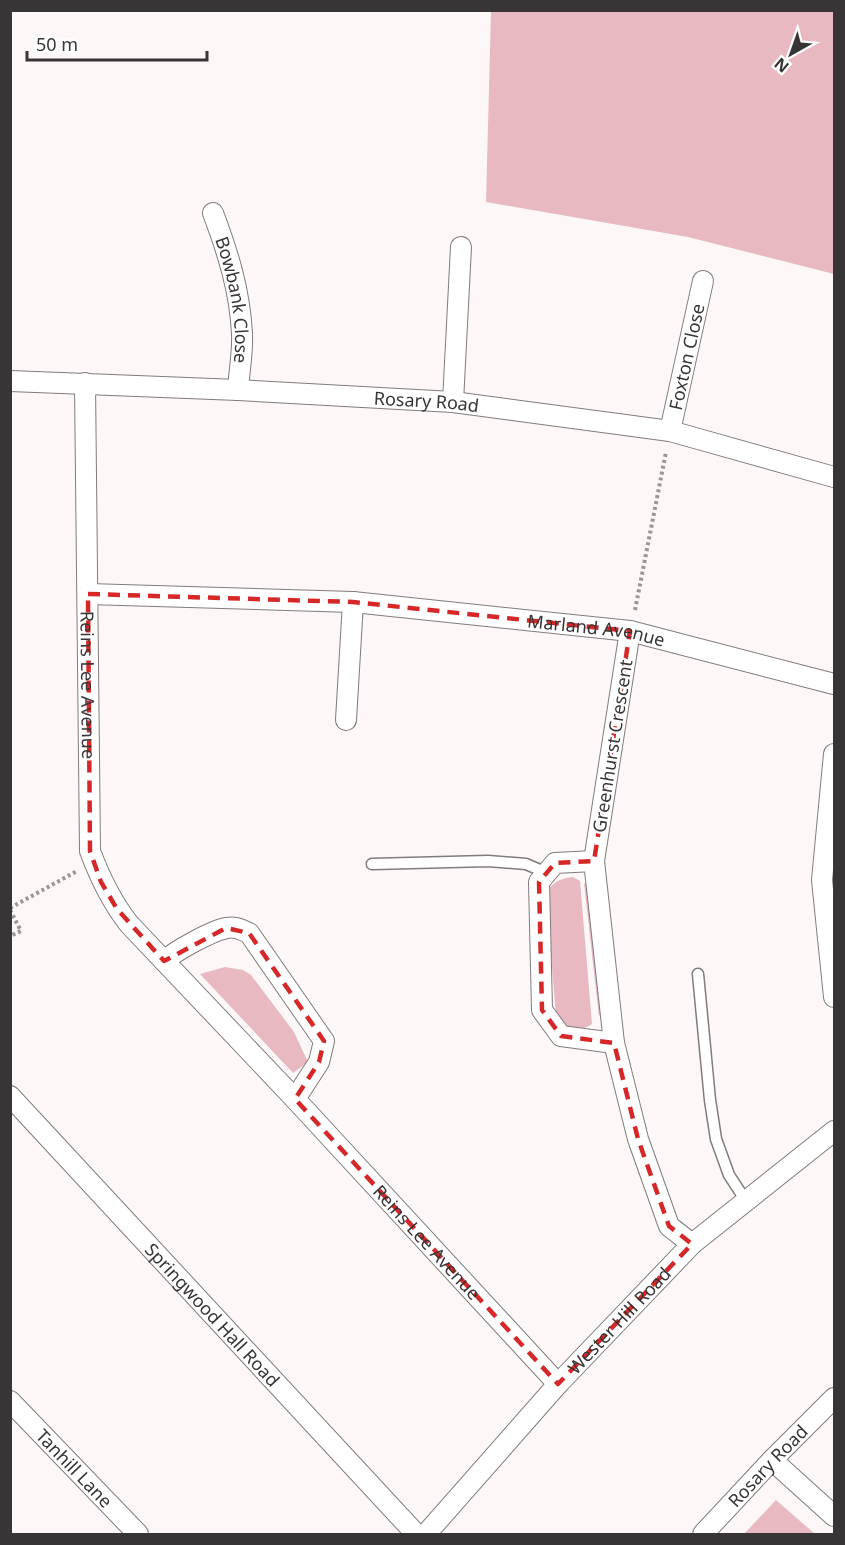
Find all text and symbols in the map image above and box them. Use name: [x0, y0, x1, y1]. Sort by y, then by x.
scale bar: [27, 24, 207, 62]
north arrow: [761, 24, 821, 84]
text: 50 m: [36, 32, 78, 56]
text: N: [769, 53, 793, 78]
street label: Bowbank Close: [210, 233, 254, 364]
street label: Foxton Close: [663, 301, 710, 412]
street label: Rosary Road: [373, 386, 481, 417]
street label: Marland Avenue: [526, 608, 668, 652]
street label: Reins Lee Avenue: [75, 611, 101, 759]
street label: Greenhurst Crescent: [586, 657, 638, 834]
street label: Reins Lee Avenue: [368, 1179, 486, 1305]
street label: Springwood Hall Road: [140, 1238, 285, 1392]
street label: Wester Hill Road: [562, 1262, 676, 1379]
street label: Rosary Road: [722, 1419, 813, 1512]
street label: Tanhill Lane: [31, 1424, 118, 1513]

